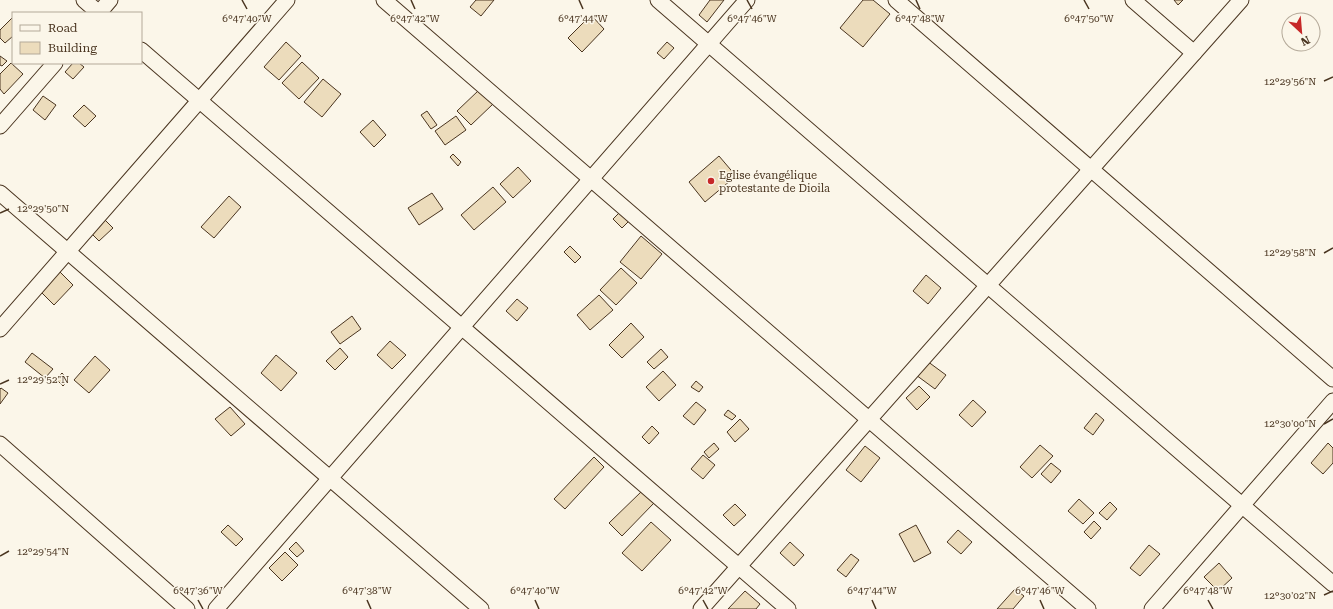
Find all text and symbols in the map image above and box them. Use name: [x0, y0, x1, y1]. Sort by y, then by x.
legend: [12, 12, 142, 64]
north arrow: [1281, 12, 1321, 52]
text: 6°47'40"W: [222, 13, 273, 24]
text: 6°47'42"W: [390, 13, 441, 24]
text: 6°47'44"W: [558, 13, 609, 24]
text: 6°47'46"W: [727, 13, 778, 24]
text: 6°47'48"W: [895, 13, 946, 24]
text: 6°47'50"W: [1064, 13, 1115, 24]
text: Road: [48, 21, 78, 35]
text: N: [1298, 33, 1312, 48]
text: Building: [48, 41, 97, 55]
text: 12°29'56"N: [1264, 76, 1316, 87]
place label: Eglise évangélique protestante de Dioila: [719, 169, 830, 195]
marker: Eglise évangélique protestante de Dioila: [706, 176, 716, 186]
text: 12°29'50"N: [17, 203, 69, 214]
text: 12°29'58"N: [1264, 247, 1316, 258]
text: 12°29'52"N: [17, 374, 69, 385]
text: 12°30'00"N: [1264, 418, 1316, 429]
text: 12°29'54"N: [17, 546, 69, 557]
text: 6°47'36"W: [173, 585, 224, 596]
text: 6°47'38"W: [342, 585, 393, 596]
text: 6°47'40"W: [510, 585, 561, 596]
text: 6°47'42"W: [678, 585, 729, 596]
text: 6°47'44"W: [847, 585, 898, 596]
text: 6°47'46"W: [1015, 585, 1066, 596]
text: 6°47'48"W: [1183, 585, 1234, 596]
text: 12°30'02"N: [1264, 590, 1316, 601]

